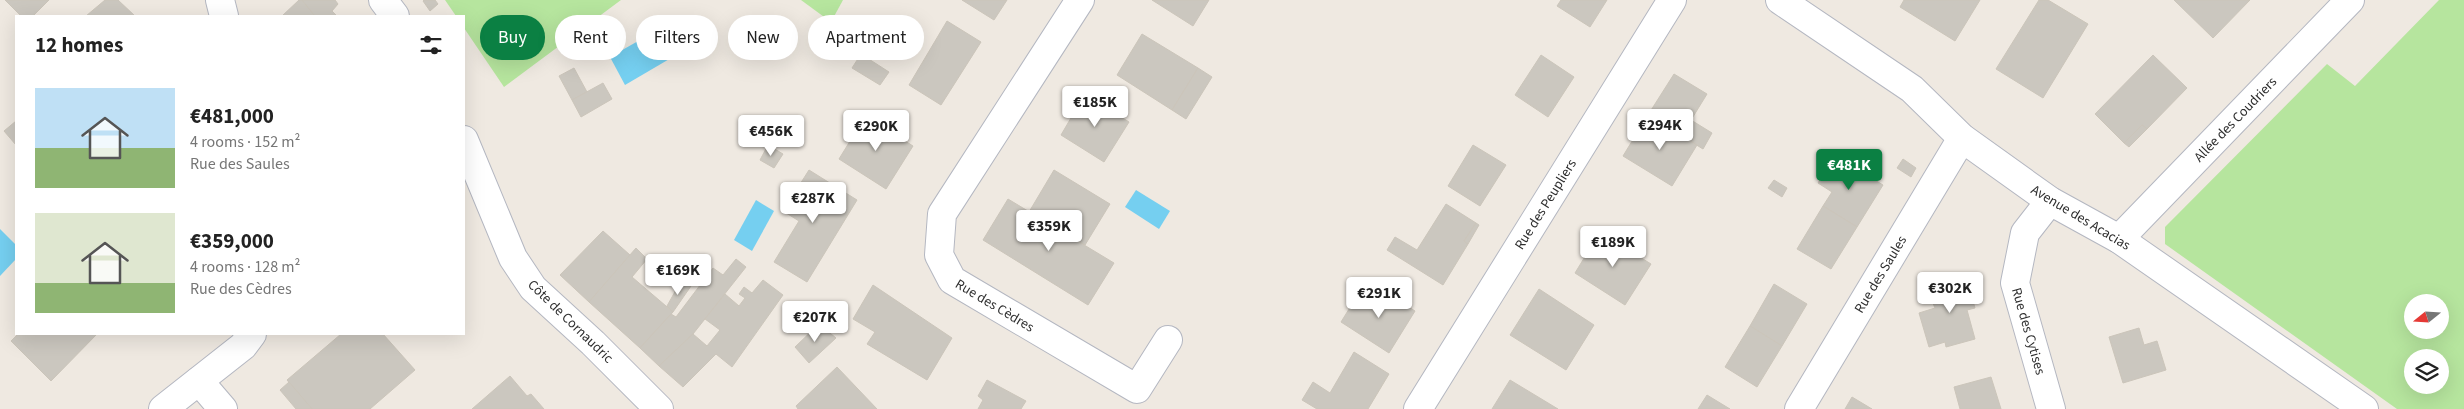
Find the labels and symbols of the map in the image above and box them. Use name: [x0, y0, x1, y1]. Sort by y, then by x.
street label: Allée des Coudriers: [2190, 72, 2282, 167]
pin: €185K: [1060, 86, 1130, 128]
pin: €294K: [1625, 108, 1695, 151]
pin: €290K: [841, 110, 911, 152]
pin: €456K: [736, 114, 806, 157]
pin: €481K: [1814, 148, 1884, 191]
street label: Rue des Peupliers: [1510, 155, 1582, 254]
street label: Avenue des Acacias: [2027, 180, 2134, 256]
pin: €287K: [778, 182, 848, 224]
pin: €359K: [1014, 210, 1084, 252]
pin: €189K: [1578, 226, 1648, 268]
street label: Rue des Saules: [1850, 232, 1912, 317]
pin: €169K: [643, 254, 713, 296]
pin: €302K: [1915, 272, 1985, 314]
street label: Rue des Cèdres: [951, 274, 1038, 337]
street label: Côte de Cornaudric: [523, 275, 618, 368]
pin: €291K: [1344, 276, 1414, 319]
street label: Rue des Cytises: [2006, 285, 2050, 377]
north arrow: [2404, 294, 2449, 339]
pin: €207K: [780, 300, 850, 343]

